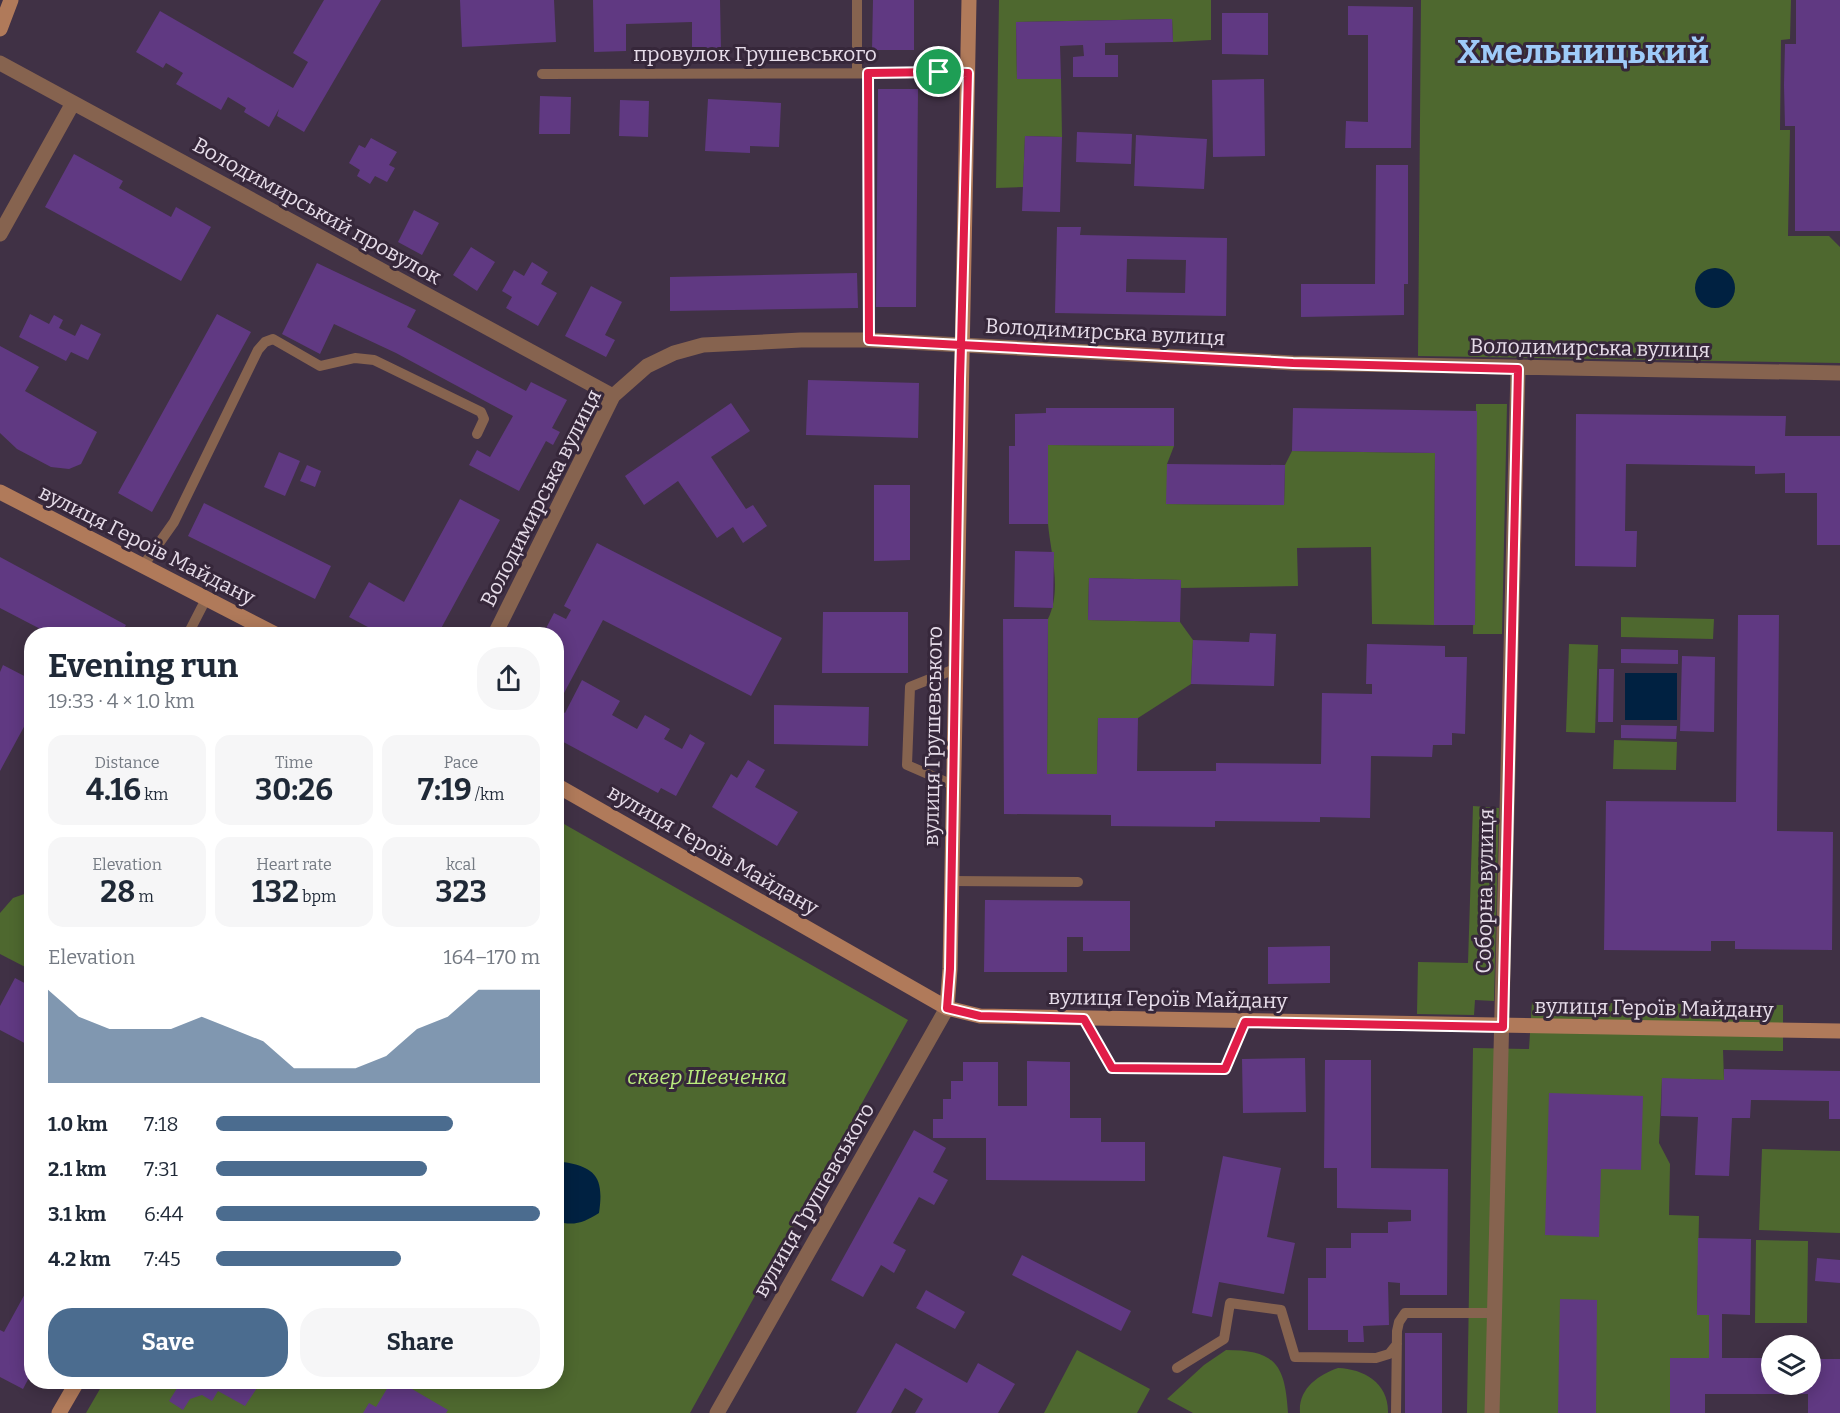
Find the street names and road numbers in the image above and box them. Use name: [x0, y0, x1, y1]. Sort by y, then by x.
street label: провулок Грушевського: [633, 41, 877, 67]
street label: Володимирський провулок: [188, 132, 446, 291]
street label: Володимирська вулиця: [984, 313, 1226, 351]
street label: Володимирська вулиця: [1470, 333, 1710, 363]
street label: Володимирська вулиця: [475, 385, 607, 611]
street label: вулиця Героїв Майдану: [35, 479, 260, 611]
street label: вулиця Грушевського: [918, 626, 948, 846]
street label: вулиця Героїв Майдану: [603, 779, 824, 921]
street label: Соборна вулиця: [1471, 808, 1499, 974]
street label: вулиця Героїв Майдану: [1048, 984, 1289, 1014]
street label: вулиця Героїв Майдану: [1534, 993, 1775, 1023]
street label: вулиця Грушевського: [748, 1098, 880, 1302]

